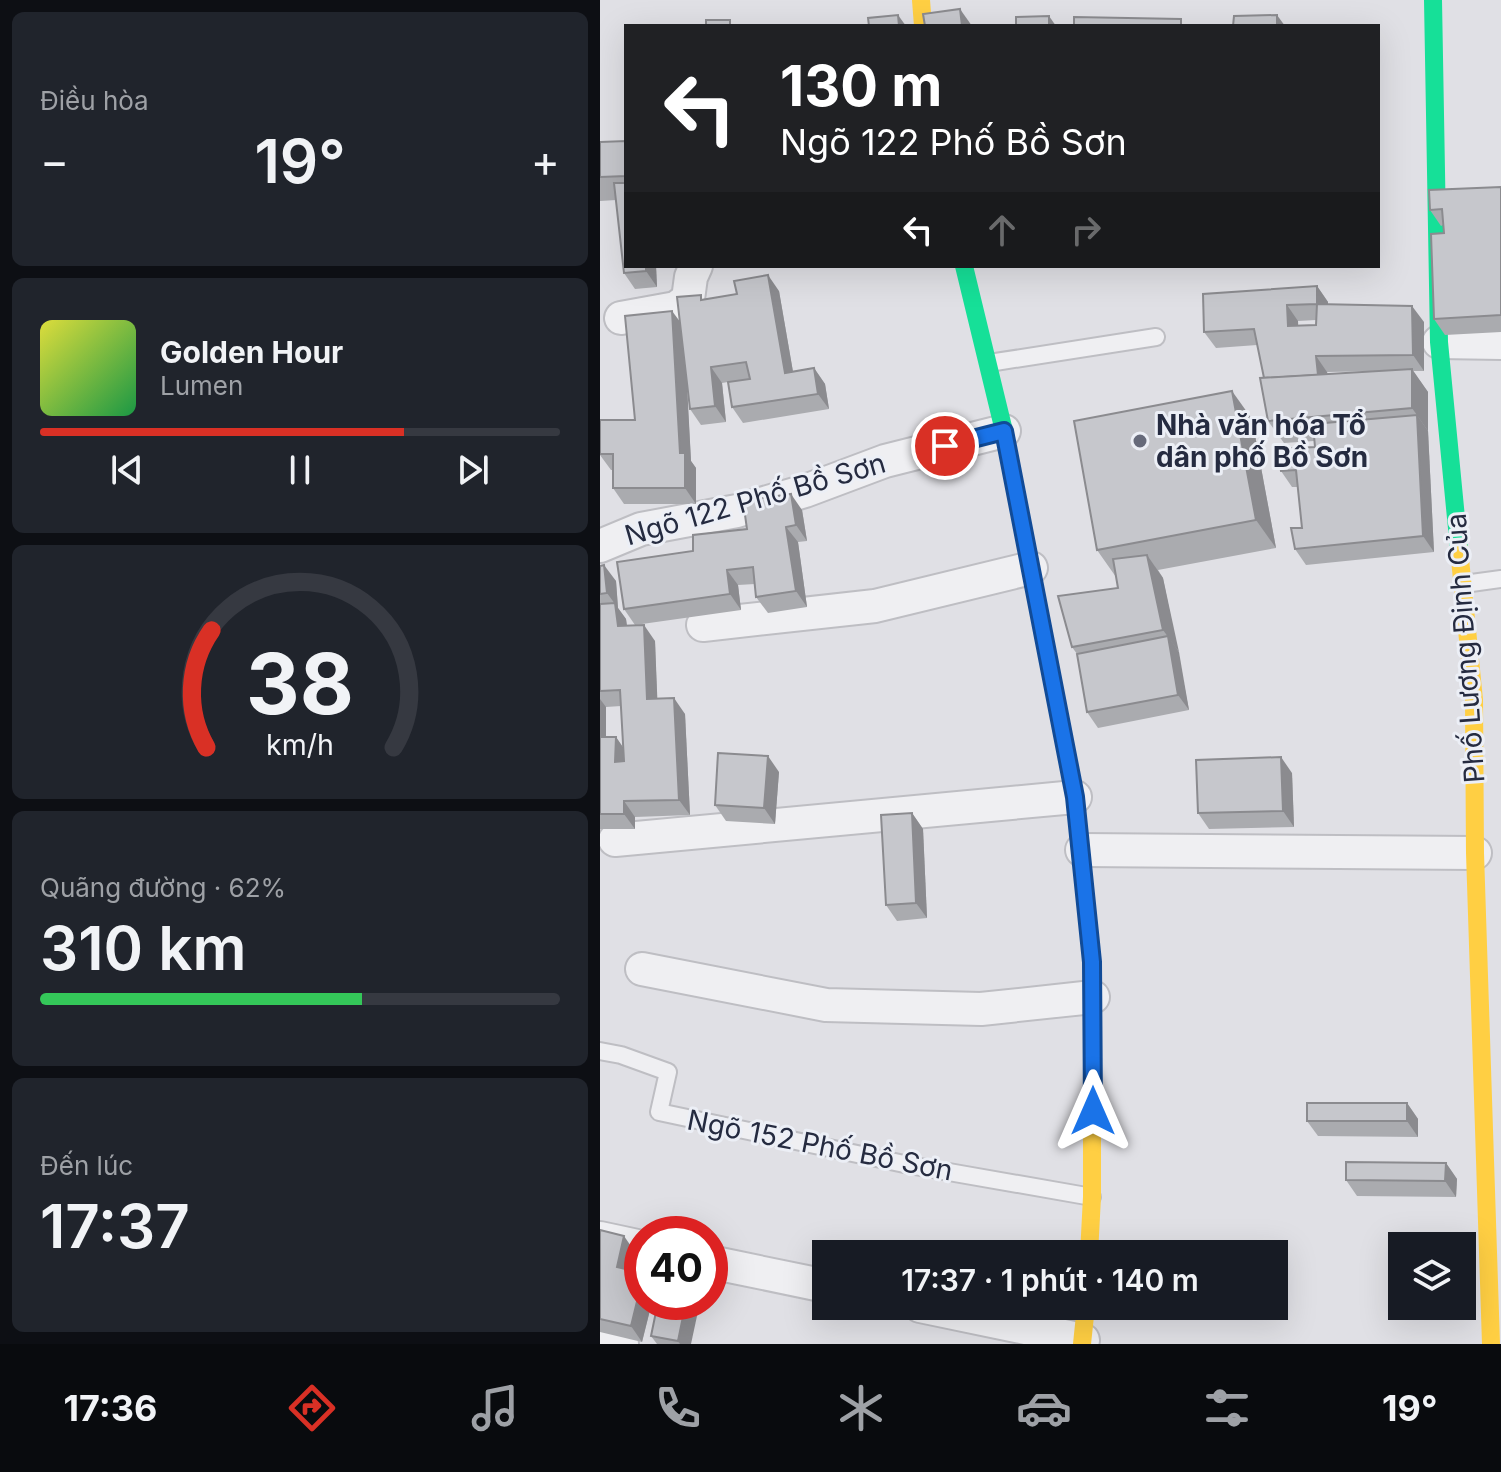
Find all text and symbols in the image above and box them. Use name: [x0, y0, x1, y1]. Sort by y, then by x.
text: 130 m: [780, 52, 942, 120]
icon: left: [648, 56, 752, 160]
text: Điều hòa: [40, 85, 149, 116]
text: Ngõ 122 Phố Bồ Sơn: [780, 120, 1127, 164]
text: 19°: [254, 125, 346, 197]
text: −: [40, 134, 69, 188]
text: +: [531, 134, 560, 188]
icon: left: [896, 208, 940, 252]
icon: ahead: [980, 208, 1024, 252]
icon: right: [1064, 208, 1108, 252]
text: Golden Hour: [160, 334, 343, 370]
text: Lumen: [160, 370, 243, 401]
place label: Nhà văn hóa Tổ dân phố Bồ Sơn: [1156, 408, 1368, 474]
pin: [911, 412, 979, 480]
icon: arrive: [923, 424, 967, 468]
marker: Nhà văn hóa Tổ dân phố Bồ Sơn: [1131, 432, 1149, 450]
street label: Ngõ 122 Phố Bồ Sơn: [621, 445, 889, 553]
icon: previous: [105, 448, 149, 492]
icon: pause: [278, 448, 322, 492]
icon: next: [451, 448, 495, 492]
street label: Phố Lương Định Của: [1439, 512, 1491, 784]
text: 38: [246, 633, 354, 734]
text: km/h: [266, 727, 334, 762]
text: Quãng đường · 62%: [40, 872, 286, 903]
text: 310 km: [40, 912, 246, 984]
position arrow: [1051, 1069, 1135, 1153]
street label: Ngõ 152 Phố Bồ Sơn: [684, 1103, 956, 1187]
text: Đến lúc: [40, 1150, 133, 1181]
text: 17:37: [40, 1190, 190, 1262]
speed limit sign: 40: [624, 1216, 728, 1320]
map controls: [1388, 1232, 1476, 1320]
button: layers: [1388, 1232, 1476, 1320]
text: 17:37 · 1 phút · 140 m: [901, 1262, 1199, 1298]
icon: directions: [284, 1380, 340, 1436]
icon: music: [467, 1380, 523, 1436]
icon: phone: [650, 1380, 706, 1436]
icon: climate: [833, 1380, 889, 1436]
icon: car: [1016, 1380, 1072, 1436]
icon: filters: [1199, 1380, 1255, 1436]
text: 17:36: [63, 1386, 157, 1430]
text: 19°: [1382, 1386, 1437, 1430]

